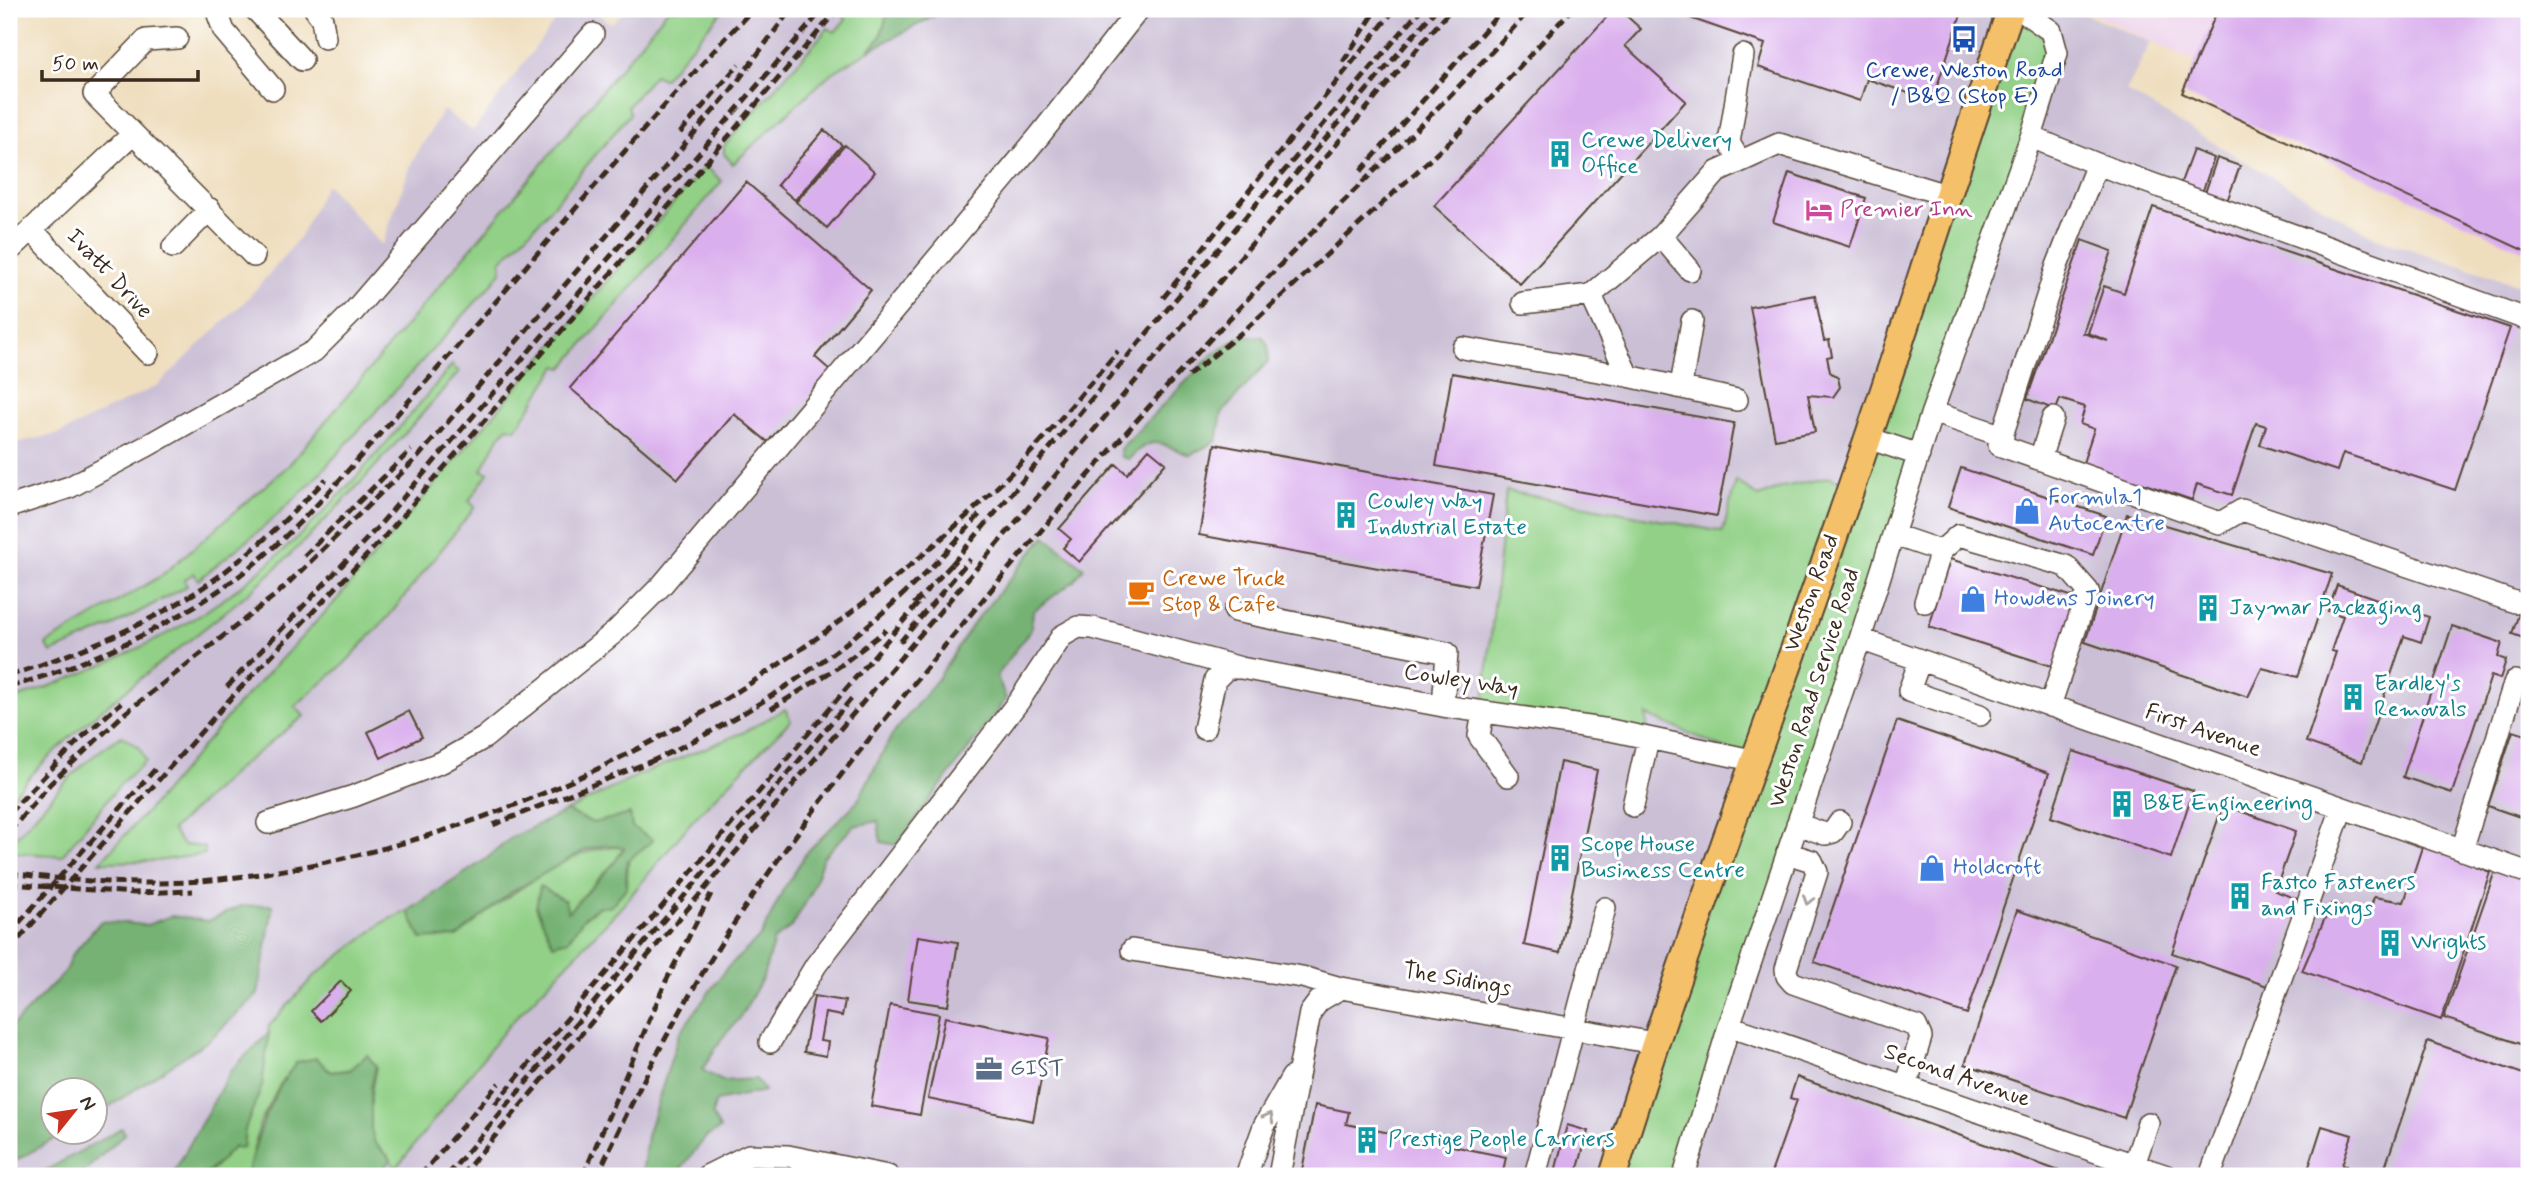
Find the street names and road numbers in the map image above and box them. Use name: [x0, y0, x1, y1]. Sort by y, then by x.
street label: Ivatt Drive: [59, 222, 159, 326]
street label: Weston Road: [1777, 530, 1847, 656]
street label: Weston Road Service Road: [1762, 565, 1868, 811]
street label: Cowley Way: [1402, 657, 1520, 705]
street label: First Avenue: [2141, 697, 2265, 765]
street label: The Sidings: [1400, 956, 1513, 1006]
street label: Second Avenue: [1880, 1037, 2034, 1115]

